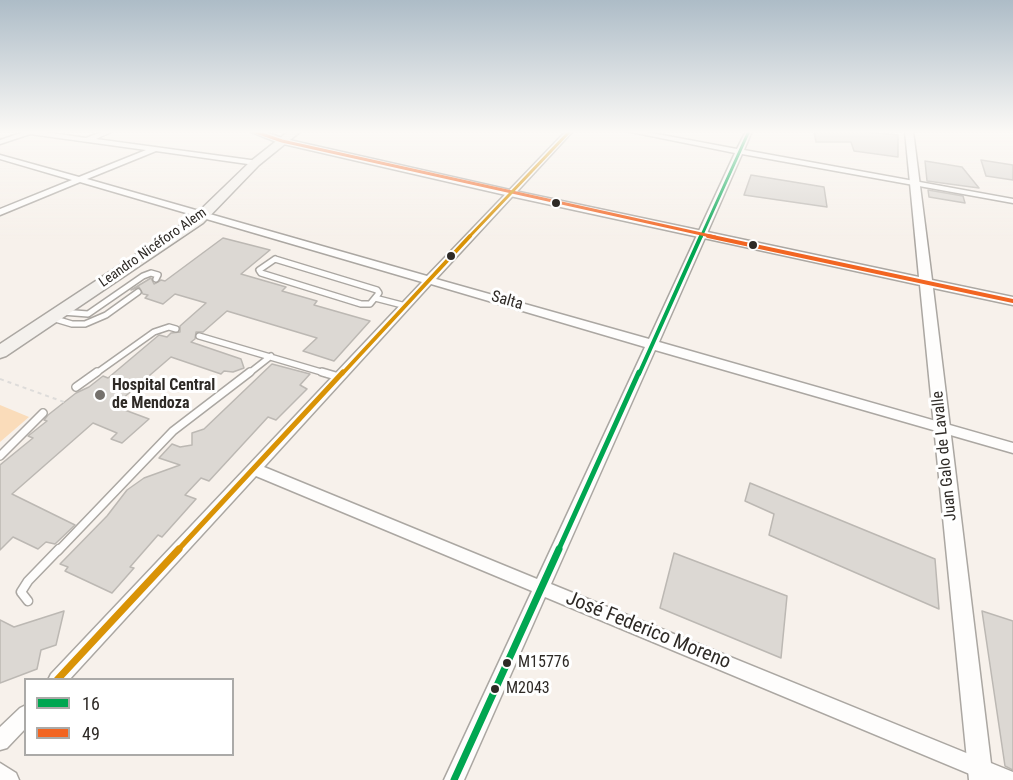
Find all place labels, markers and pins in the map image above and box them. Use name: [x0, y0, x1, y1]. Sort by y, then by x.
unlabelled marker: [550, 197, 562, 209]
unlabelled marker: [747, 239, 759, 251]
unlabelled marker: [445, 250, 457, 262]
place label: Hospital Central de Mendoza: [112, 376, 215, 414]
marker: Hospital Central de Mendoza: [93, 388, 107, 402]
place label: M15776: [518, 653, 570, 673]
marker: M15776: [501, 657, 513, 669]
place label: M2043: [506, 679, 550, 699]
marker: M2043: [489, 683, 501, 695]

